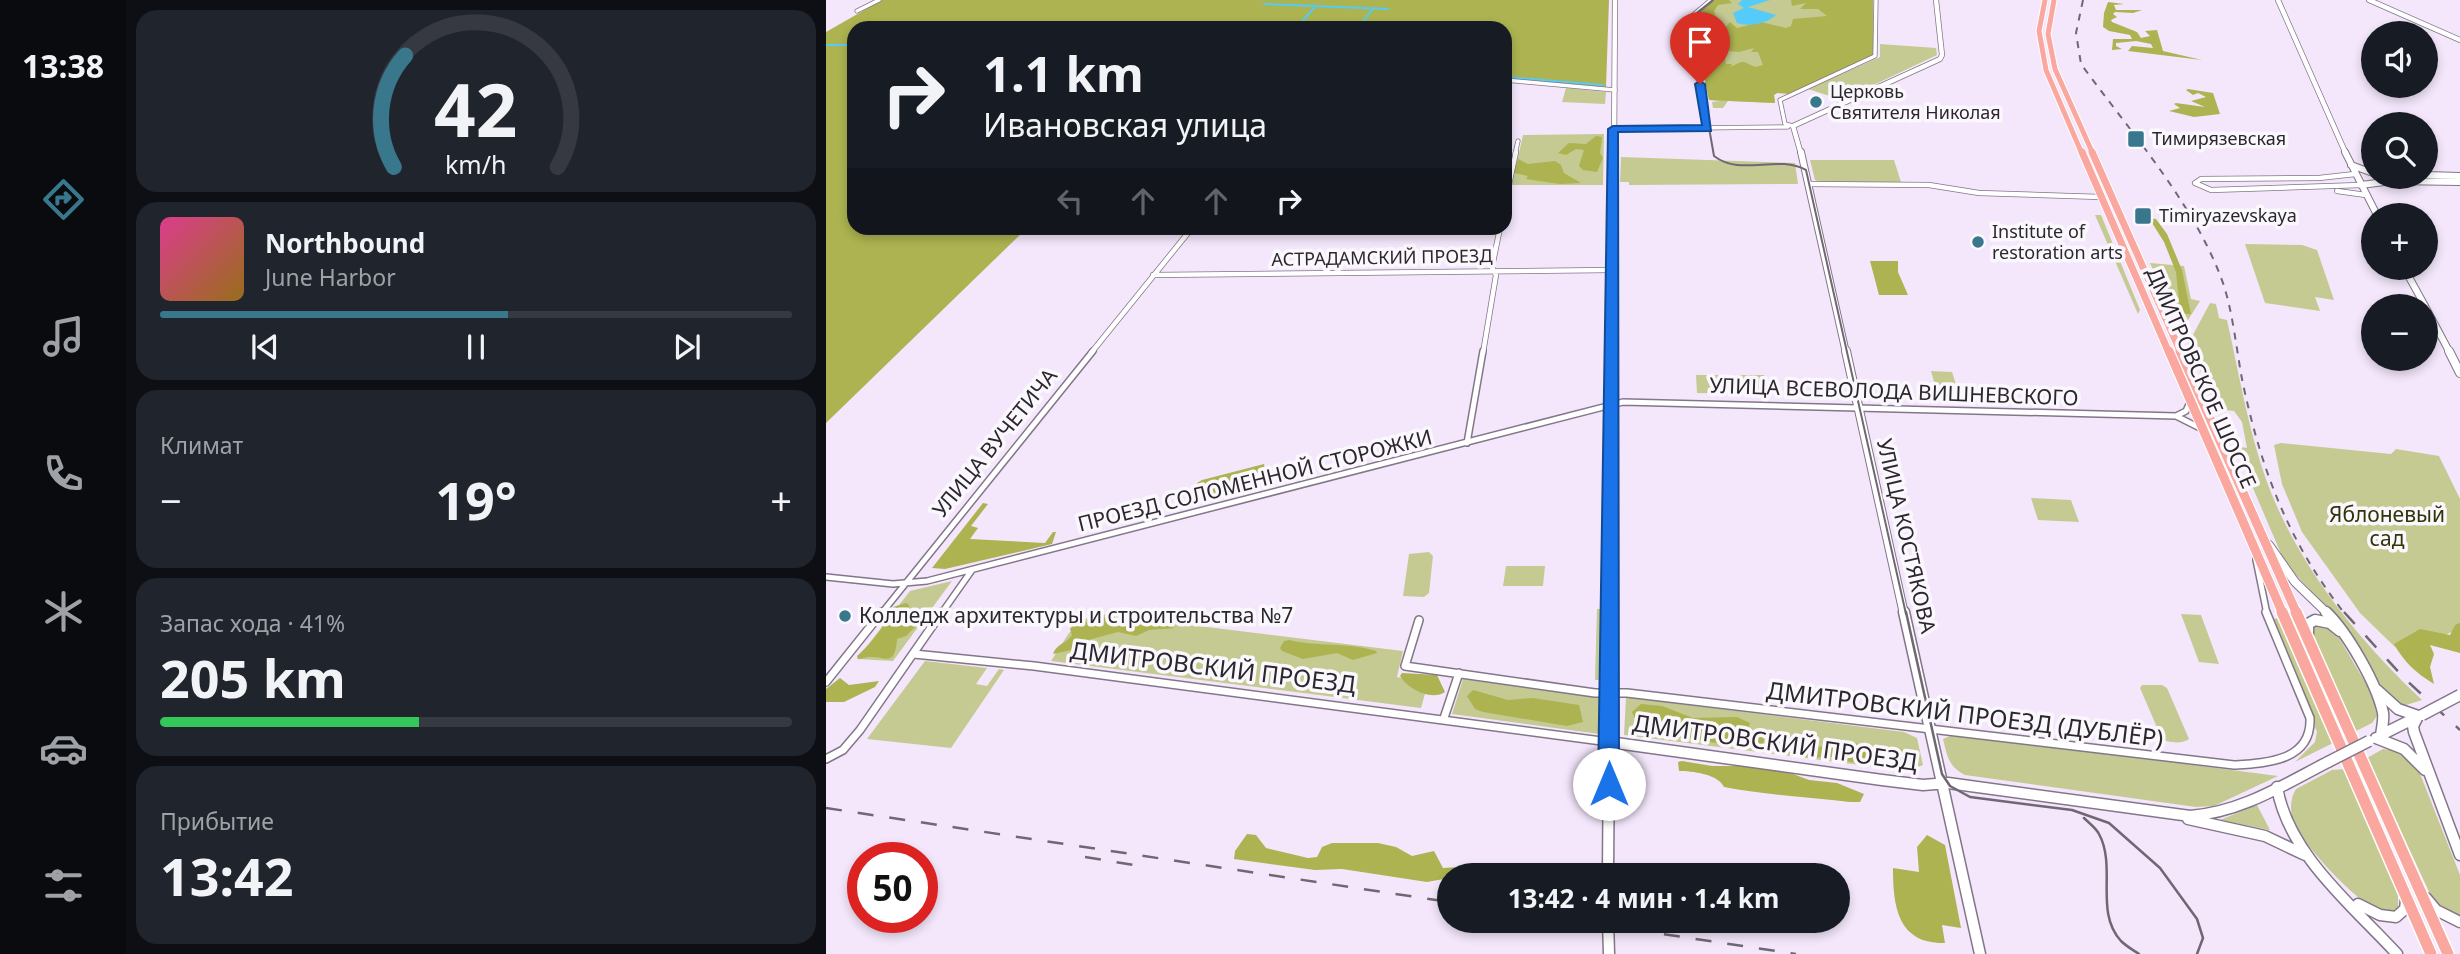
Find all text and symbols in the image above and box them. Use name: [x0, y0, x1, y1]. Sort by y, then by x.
pin: [1670, 12.0, 1730, 84]
map controls: [2361, 21, 2438, 371]
button: sound: [2361, 21, 2438, 98]
icon: arrive: [1681, 23, 1719, 61]
text: 1.1 km: [983, 40, 1144, 106]
text: 13:38: [22, 44, 104, 87]
icon: right: [868, 49, 959, 140]
text: 42: [434, 59, 518, 158]
place label: Церковь Святителя Николая: [1830, 79, 2001, 124]
marker: Церковь Святителя Николая: [1808, 94, 1824, 110]
text: Ивановская улица: [983, 103, 1267, 146]
button: search: [2361, 112, 2438, 189]
place label: Тимирязевская: [2152, 126, 2286, 150]
marker: Тимирязевская: [2126, 129, 2146, 149]
text: km/h: [445, 147, 507, 181]
icon: directions: [39, 175, 88, 224]
icon: left: [1051, 182, 1089, 220]
icon: ahead: [1124, 182, 1162, 220]
icon: ahead: [1197, 182, 1235, 220]
icon: right: [1270, 182, 1308, 220]
place label: Timiryazevskaya: [2159, 203, 2297, 227]
button: +: [2361, 203, 2438, 280]
marker: Timiryazevskaya: [2133, 206, 2153, 226]
place label: Institute of restoration arts: [1992, 219, 2123, 264]
text: Northbound: [265, 225, 425, 261]
marker: Institute of restoration arts: [1970, 234, 1986, 250]
street label: АСТРАДАМСКИЙ ПРОЕЗД: [1271, 243, 1493, 271]
text: June Harbor: [265, 261, 396, 293]
street label: ДМИТРОВСКОЕ ШОССЕ: [2140, 263, 2263, 493]
button: −: [2361, 294, 2438, 371]
icon: music: [39, 312, 88, 361]
icon: previous: [246, 328, 284, 366]
icon: pause: [457, 328, 495, 366]
icon: next: [668, 328, 706, 366]
street label: УЛИЦА ВУЧЕТИЧА: [926, 362, 1063, 522]
street label: УЛИЦА ВСЕВОЛОДА ВИШНЕВСКОГО: [1709, 371, 2079, 411]
street label: ПРОЕЗД СОЛОМЕННОЙ СТОРОЖКИ: [1075, 422, 1435, 538]
text: Климат: [160, 429, 243, 461]
street label: УЛИЦА КОСТЯКОВА: [1871, 436, 1943, 636]
icon: phone: [39, 449, 88, 498]
text: 19°: [435, 464, 517, 535]
text: −: [160, 474, 182, 526]
text: +: [770, 474, 792, 526]
park label: Яблоневый сад: [2329, 500, 2445, 552]
icon: climate: [39, 587, 88, 636]
place label: Колледж архитектуры и строительства №7: [859, 601, 1293, 629]
text: Запас хода · 41%: [160, 607, 345, 639]
marker: Колледж архитектуры и строительства №7: [837, 608, 853, 624]
street label: ДМИТРОВСКИЙ ПРОЕЗД: [1069, 633, 1358, 700]
text: 205 km: [160, 642, 346, 713]
street label: ДМИТРОВСКИЙ ПРОЕЗД (ДУБЛЁР): [1765, 676, 2165, 754]
street label: ДМИТРОВСКИЙ ПРОЕЗД: [1631, 709, 1919, 777]
icon: car: [39, 724, 88, 773]
position arrow: [1572, 747, 1646, 821]
text: Прибытие: [160, 805, 274, 837]
text: 13:42: [160, 840, 294, 911]
speed limit sign: 50: [847, 842, 938, 933]
icon: filters: [39, 861, 88, 910]
text: 13:42 · 4 мин · 1.4 km: [1508, 880, 1779, 916]

